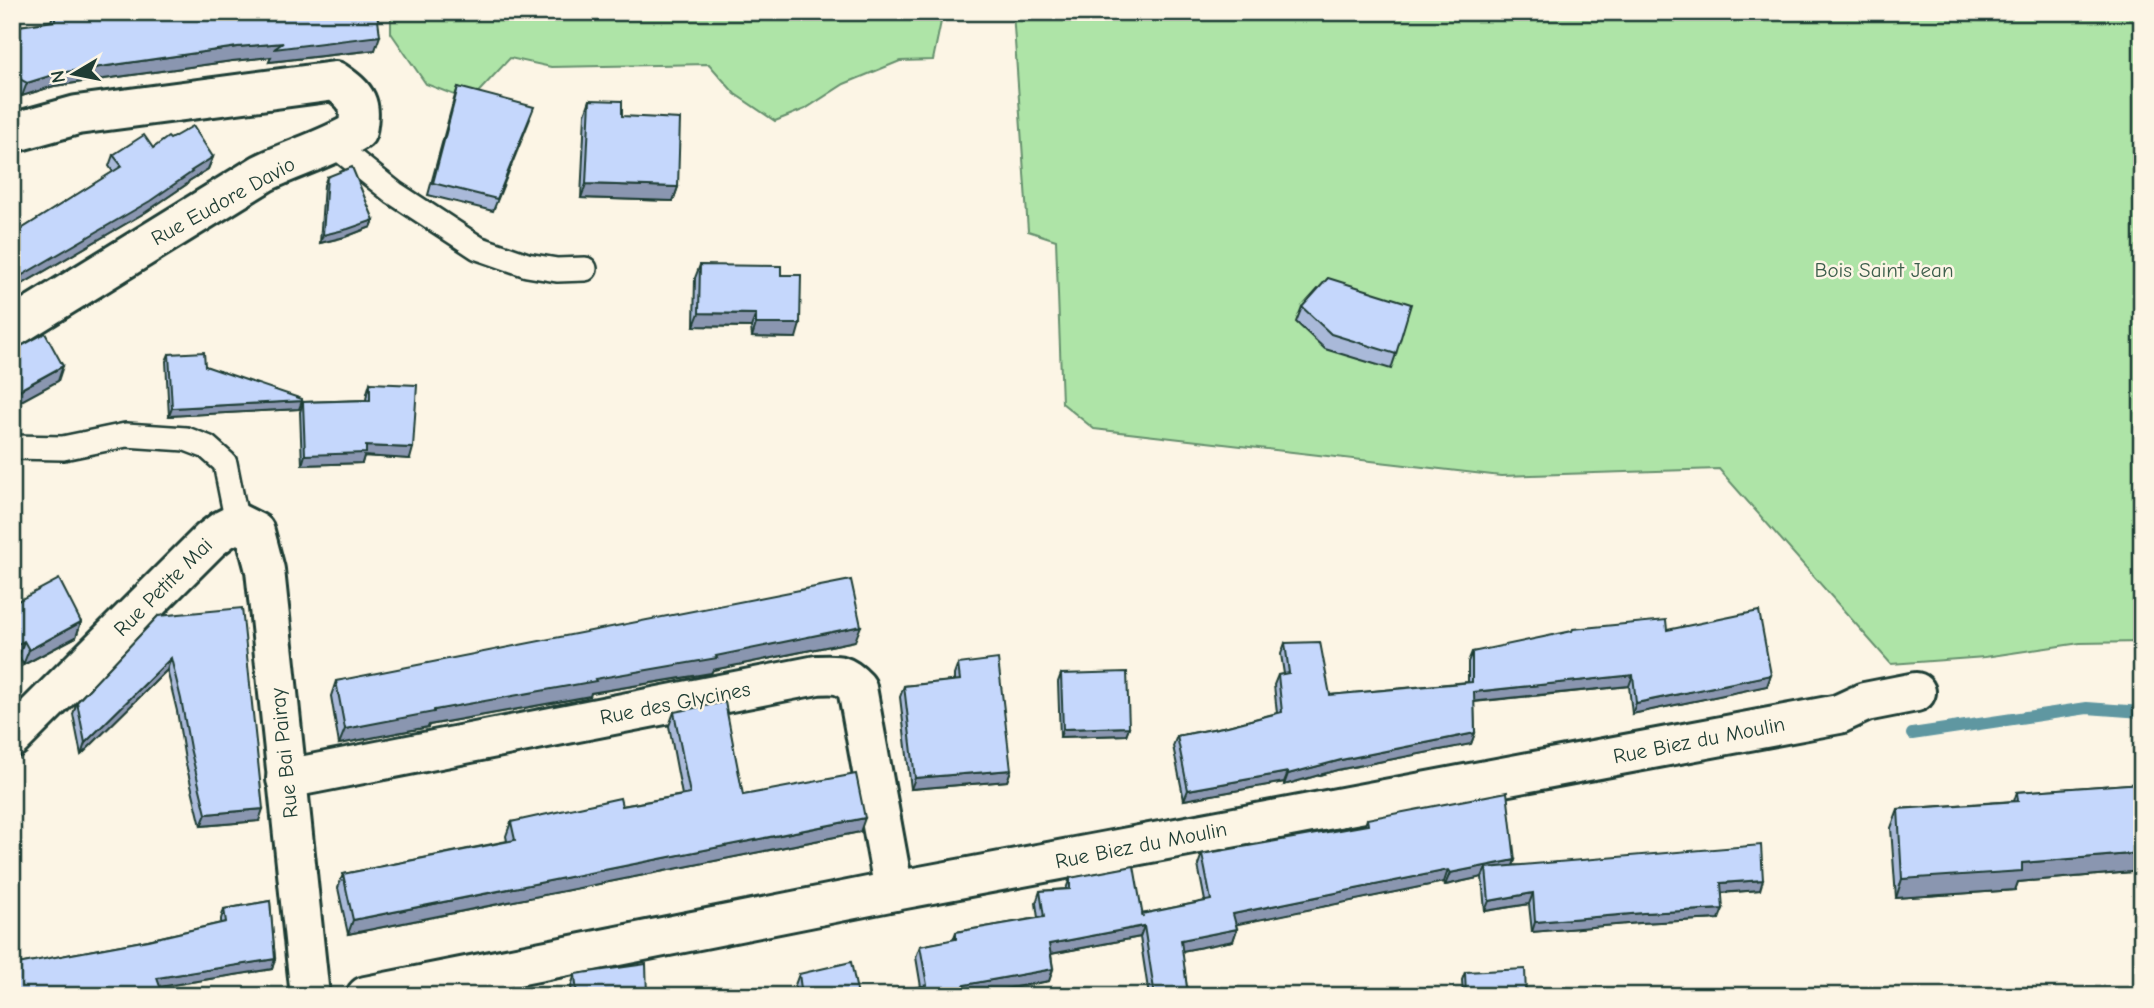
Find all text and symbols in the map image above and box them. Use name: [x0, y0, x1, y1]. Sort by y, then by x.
north arrow: [38, 38, 108, 108]
text: N: [46, 69, 70, 85]
street label: Rue Eudore Davio: [147, 152, 299, 250]
park label: Bois Saint Jean: [1814, 258, 1954, 282]
street label: Rue Petite Mai: [109, 533, 217, 641]
street label: Rue des Glycines: [598, 677, 752, 729]
street label: Rue Bai Pairay: [265, 686, 303, 819]
street label: Rue Biez du Moulin: [1611, 712, 1787, 768]
street label: Rue Biez du Moulin: [1053, 817, 1229, 873]

